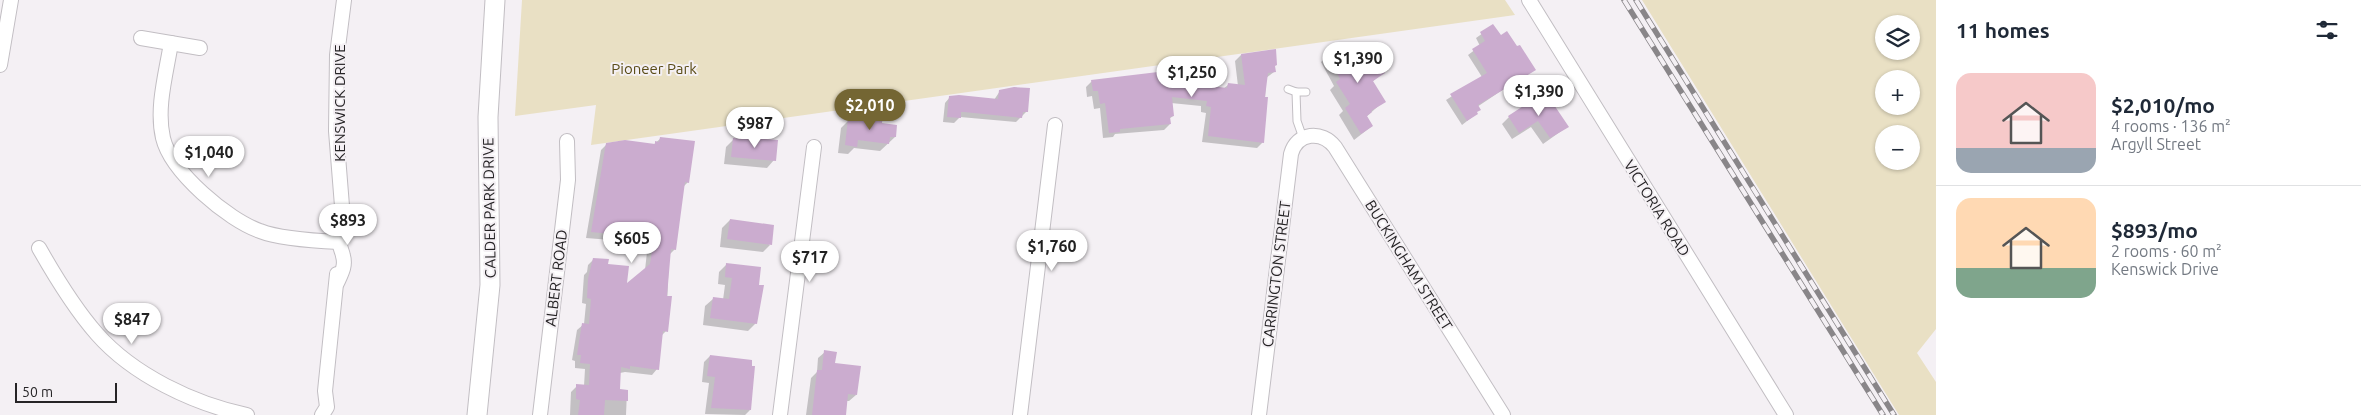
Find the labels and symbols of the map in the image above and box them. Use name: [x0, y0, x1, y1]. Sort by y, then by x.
pin: $1,390: [1317, 42, 1399, 84]
street label: KENSWICK DRIVE: [331, 44, 348, 162]
pin: $1,250: [1151, 56, 1233, 98]
park label: Pioneer Park: [611, 60, 697, 77]
pin: $1,390: [1498, 74, 1580, 117]
pin: $2,010: [829, 88, 911, 131]
pin: $987: [725, 106, 785, 149]
pin: $1,040: [168, 136, 250, 178]
street label: CALDER PARK DRIVE: [479, 138, 499, 278]
street label: VICTORIA ROAD: [1621, 157, 1693, 259]
street label: BUCKINGHAM STREET: [1362, 197, 1456, 334]
street label: CARRINGTON STREET: [1259, 199, 1293, 348]
pin: $893: [318, 204, 378, 246]
pin: $605: [602, 222, 662, 264]
street label: ALBERT ROAD: [542, 229, 570, 327]
pin: $1,760: [1011, 230, 1093, 272]
pin: $717: [780, 240, 840, 283]
pin: $847: [102, 302, 162, 345]
scale bar: [15, 380, 118, 403]

